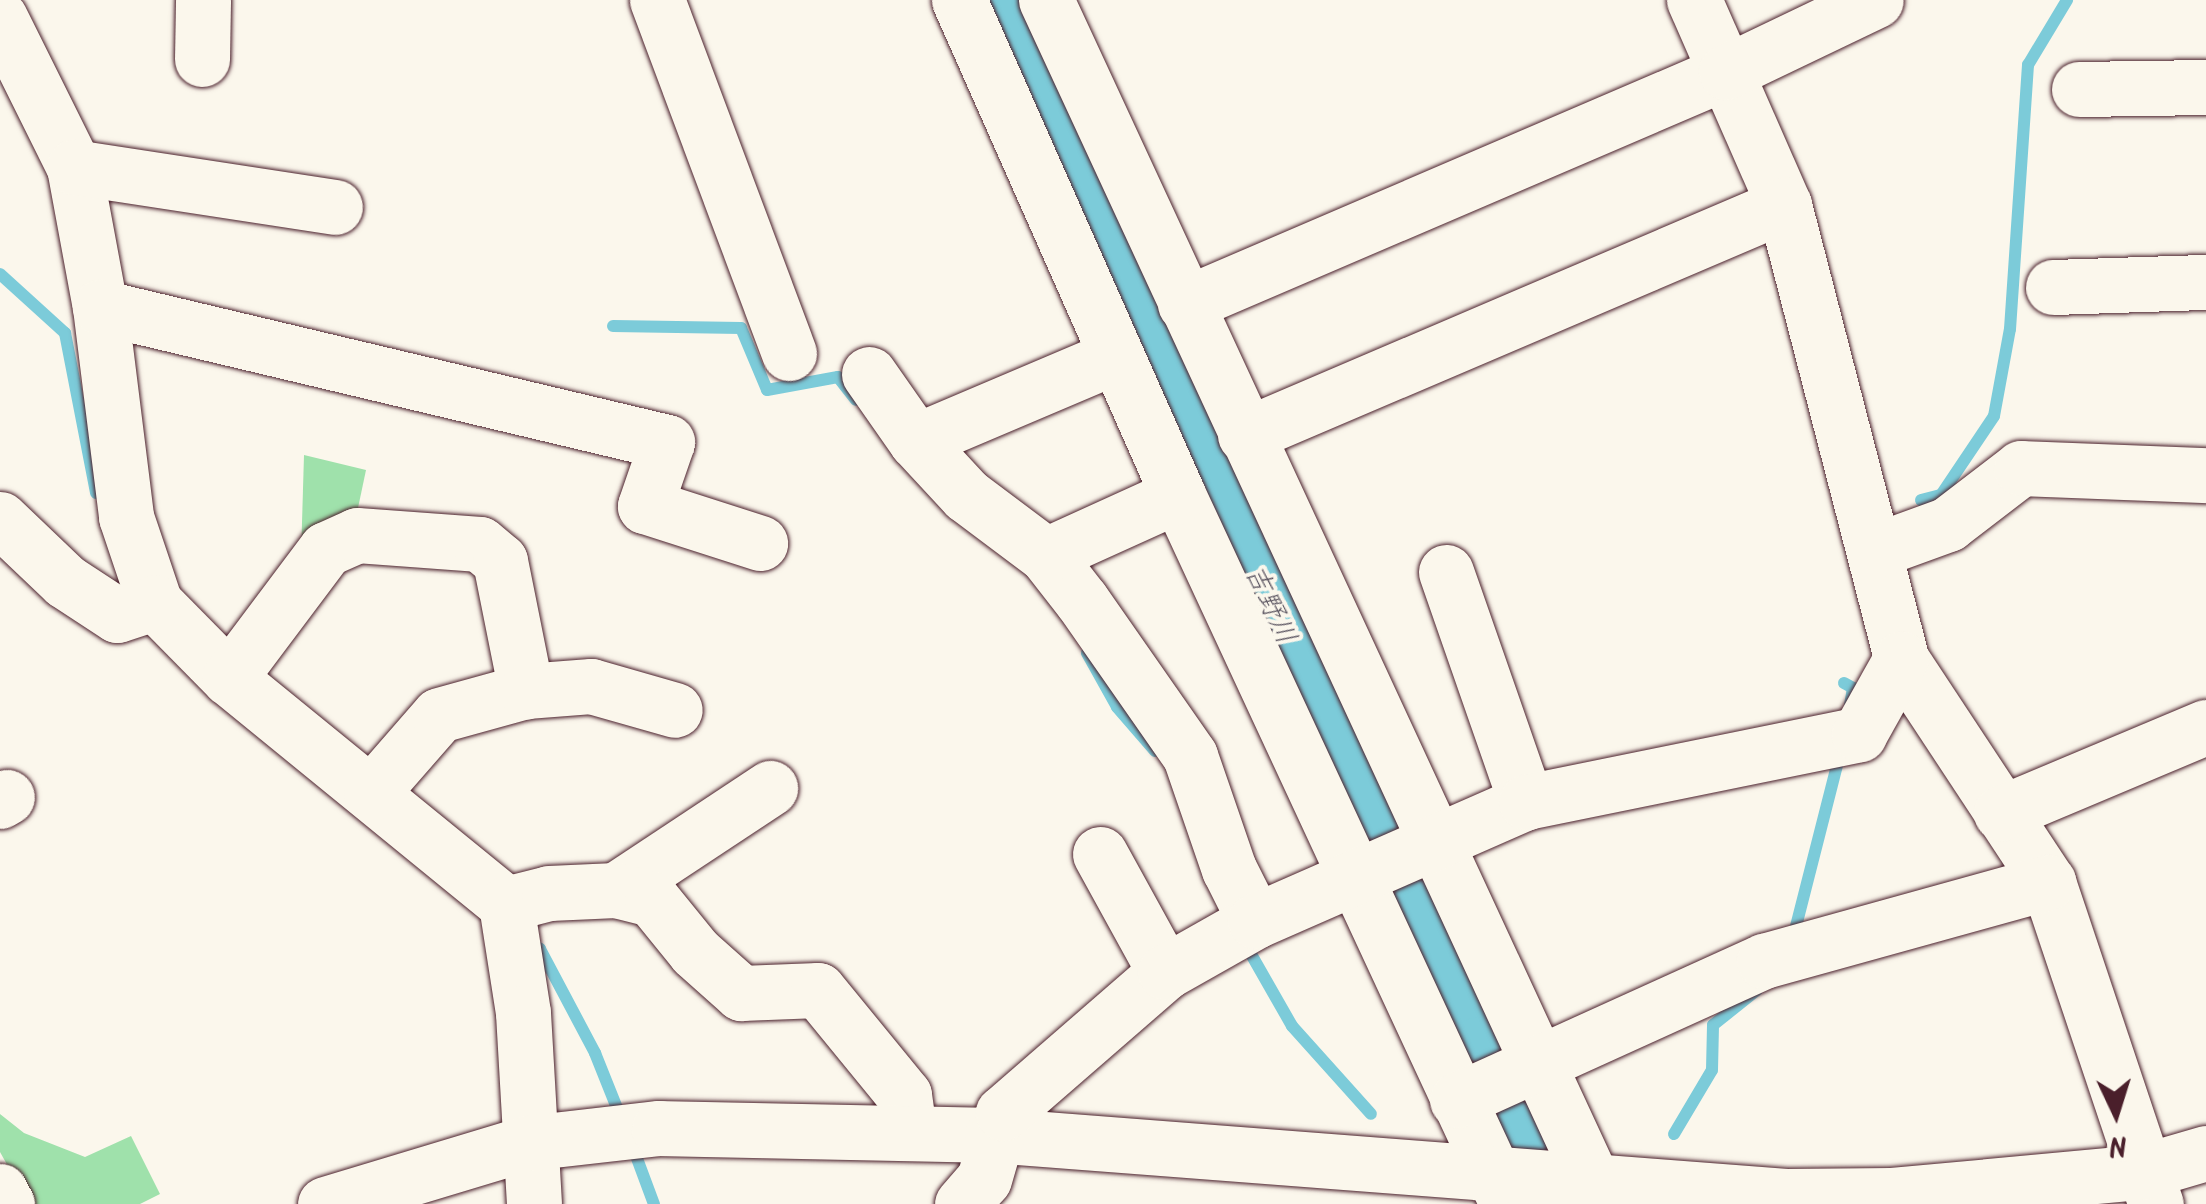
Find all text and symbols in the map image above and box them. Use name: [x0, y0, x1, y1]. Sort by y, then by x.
water label: 吉野川: [1236, 560, 1302, 650]
north arrow: [2066, 1064, 2166, 1164]
text: N: [2108, 1121, 2129, 1167]

